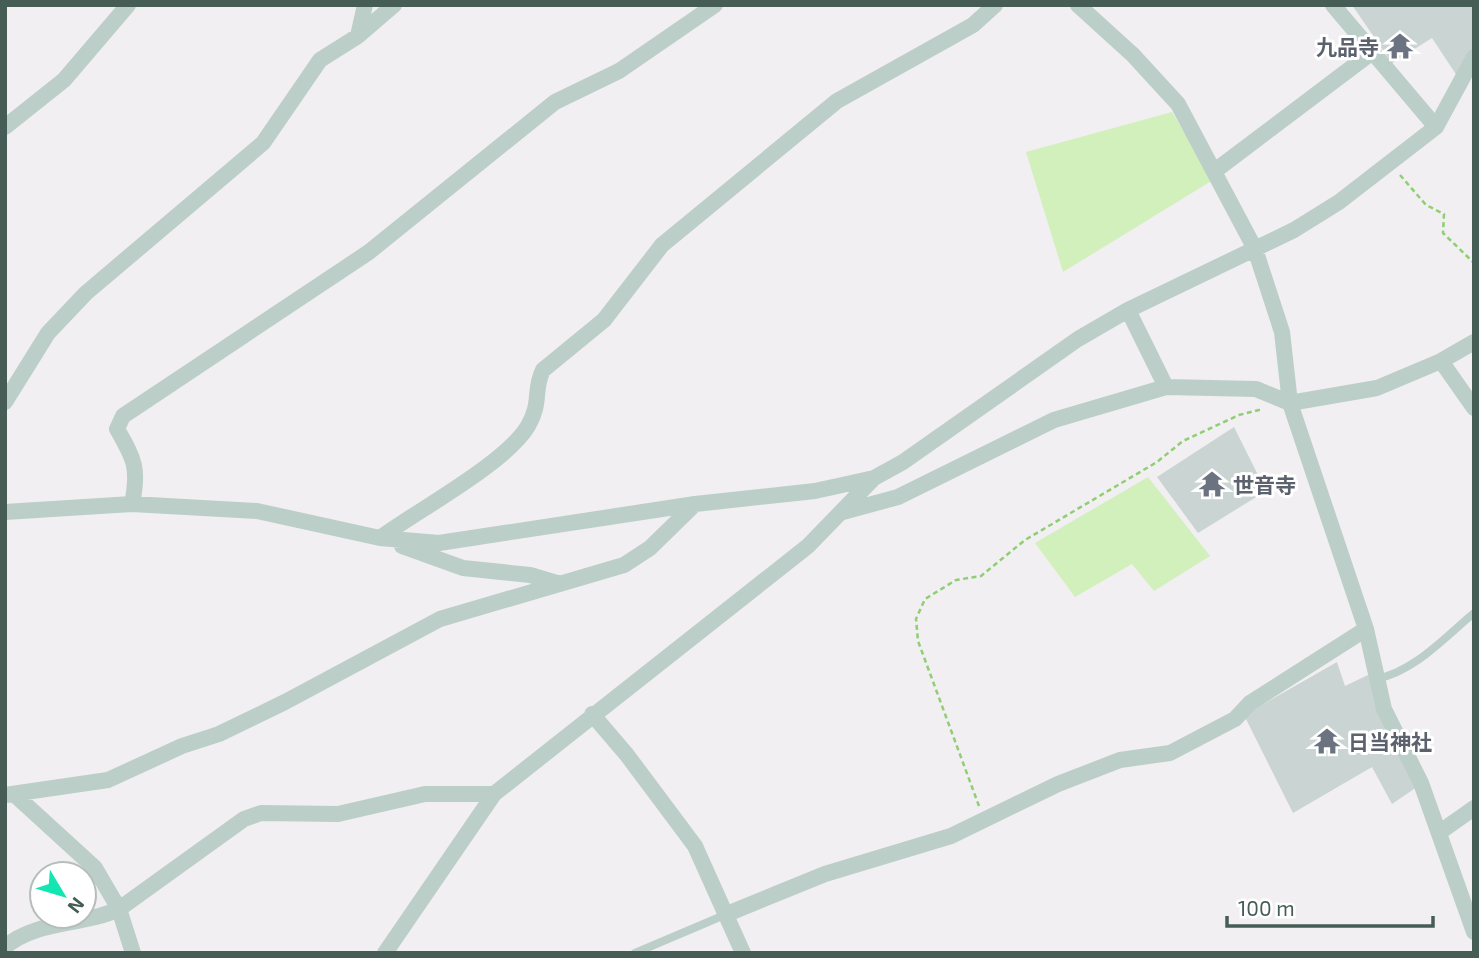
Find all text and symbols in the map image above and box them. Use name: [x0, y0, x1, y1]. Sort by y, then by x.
temple icon: 九品寺: [1385, 31, 1415, 61]
place label: 九品寺: [1316, 34, 1379, 59]
temple icon: 世音寺: [1197, 469, 1227, 499]
place label: 世音寺: [1233, 472, 1296, 497]
temple icon: 日当神社: [1312, 726, 1342, 756]
place label: 日当神社: [1348, 729, 1432, 754]
north arrow: [28, 860, 98, 930]
scale bar: [1227, 884, 1434, 928]
text: N: [64, 893, 90, 918]
text: 100 m: [1238, 895, 1295, 920]

